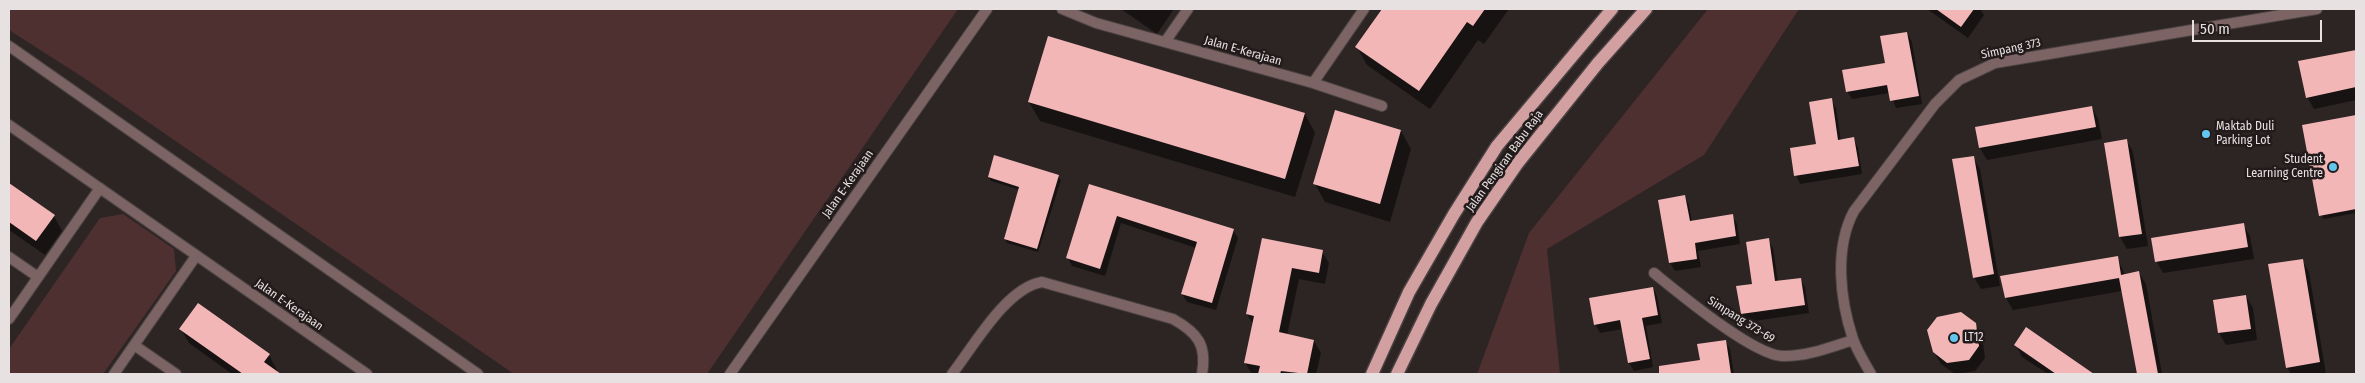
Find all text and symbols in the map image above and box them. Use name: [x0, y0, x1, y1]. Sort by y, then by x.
scale bar: [2195, 10, 2325, 42]
text: 50 m: [2200, 20, 2230, 38]
street label: Jalan E-Kerajaan: [1203, 33, 1283, 69]
street label: Simpang 373: [1980, 36, 2042, 62]
street label: Jalan Pengiran Babu Raja: [1463, 107, 1547, 215]
place label: Maktab Duli Parking Lot: [2216, 120, 2274, 148]
marker: Maktab Duli Parking Lot: [2200, 128, 2212, 140]
street label: Jalan E-Kerajaan: [819, 147, 877, 221]
place label: Student Learning Centre: [2246, 153, 2323, 181]
marker: Student Learning Centre: [2327, 161, 2339, 173]
street label: Jalan E-Kerajaan: [252, 276, 326, 334]
street label: Simpang 373-69: [1705, 294, 1777, 346]
place label: LT12: [1964, 331, 1984, 345]
marker: LT12: [1948, 332, 1960, 344]

